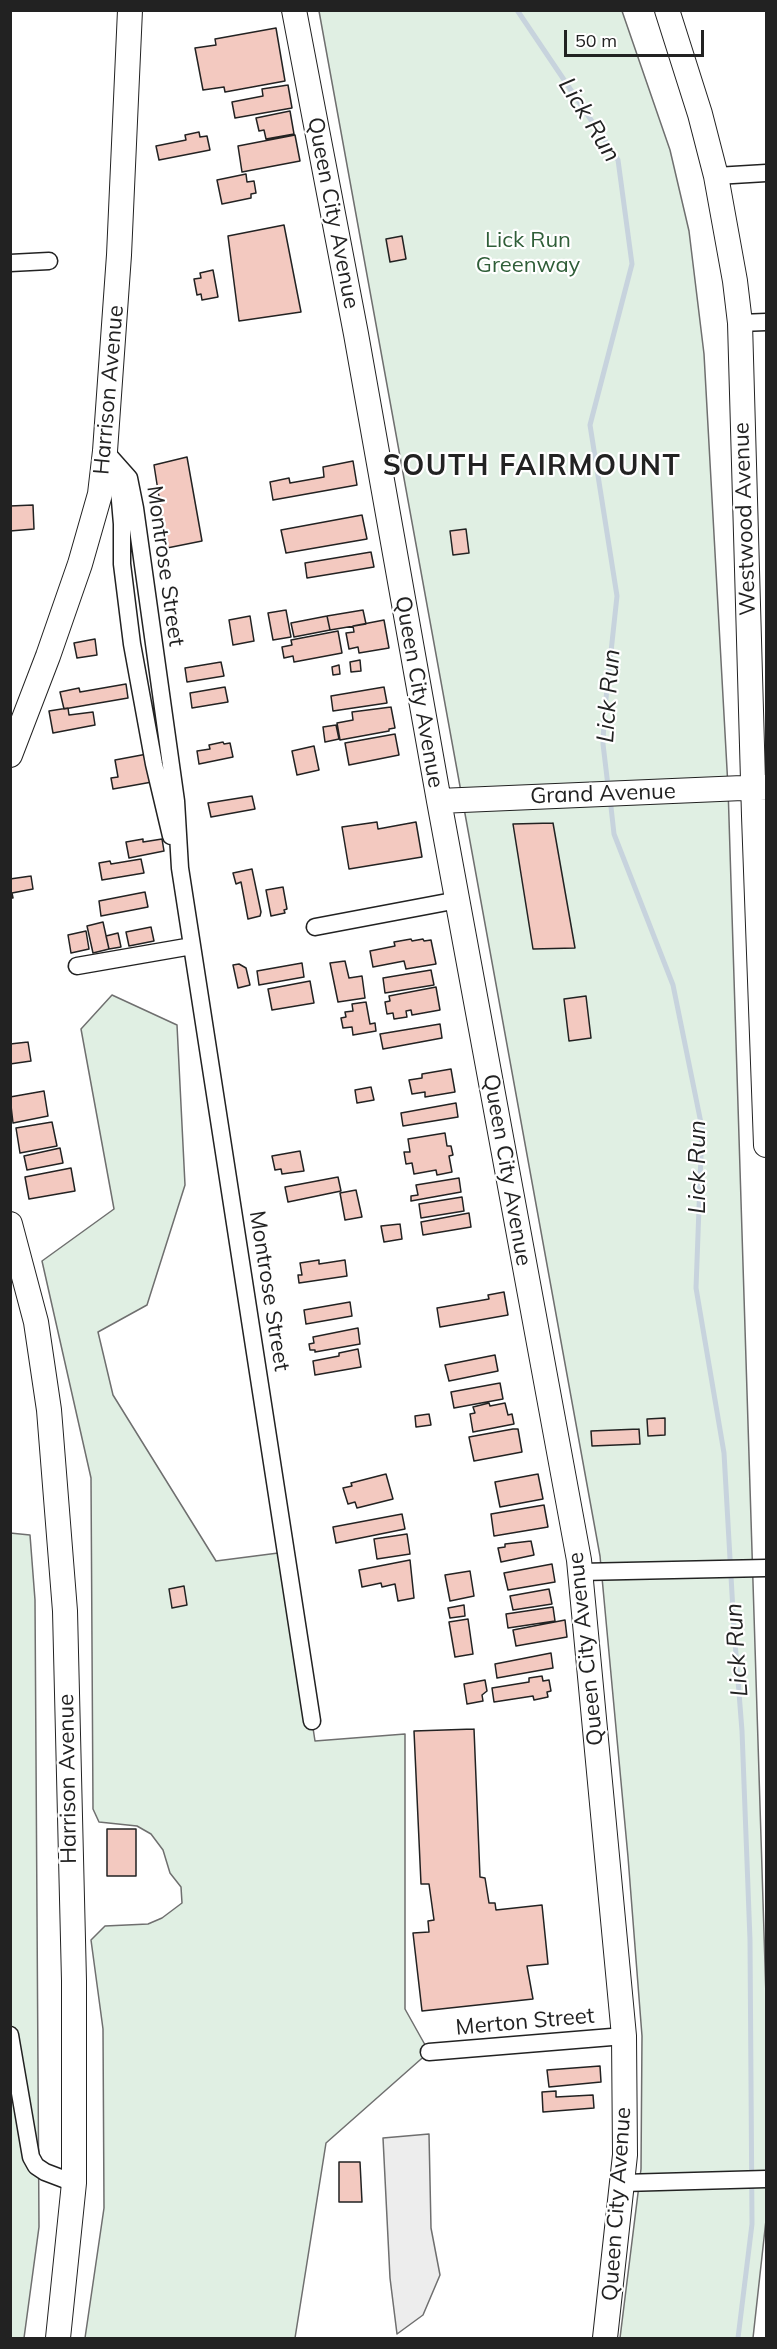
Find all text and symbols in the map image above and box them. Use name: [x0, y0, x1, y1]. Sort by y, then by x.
scale bar: [567, 18, 706, 56]
text: 50 m: [575, 29, 617, 52]
water label: Lick Run: [552, 73, 626, 167]
street label: Queen City Avenue: [301, 115, 365, 311]
park label: Lick Run Greenway: [476, 227, 580, 278]
street label: Harrison Avenue: [88, 304, 130, 476]
street label: Westwood Avenue: [728, 422, 762, 616]
district label: SOUTH FAIRMOUNT: [383, 450, 681, 484]
street label: Montrose Street: [141, 484, 189, 648]
street label: Queen City Avenue: [389, 594, 449, 790]
water label: Lick Run: [591, 648, 627, 744]
street label: Grand Avenue: [530, 778, 676, 810]
street label: Queen City Avenue: [477, 1072, 537, 1268]
water label: Lick Run: [684, 1120, 712, 1214]
street label: Montrose Street: [243, 1209, 295, 1373]
street label: Queen City Avenue: [563, 1551, 609, 1747]
water label: Lick Run: [719, 1602, 755, 1698]
street label: Harrison Avenue: [53, 1694, 83, 1864]
street label: Merton Street: [455, 2003, 595, 2041]
street label: Queen City Avenue: [597, 2106, 637, 2302]

